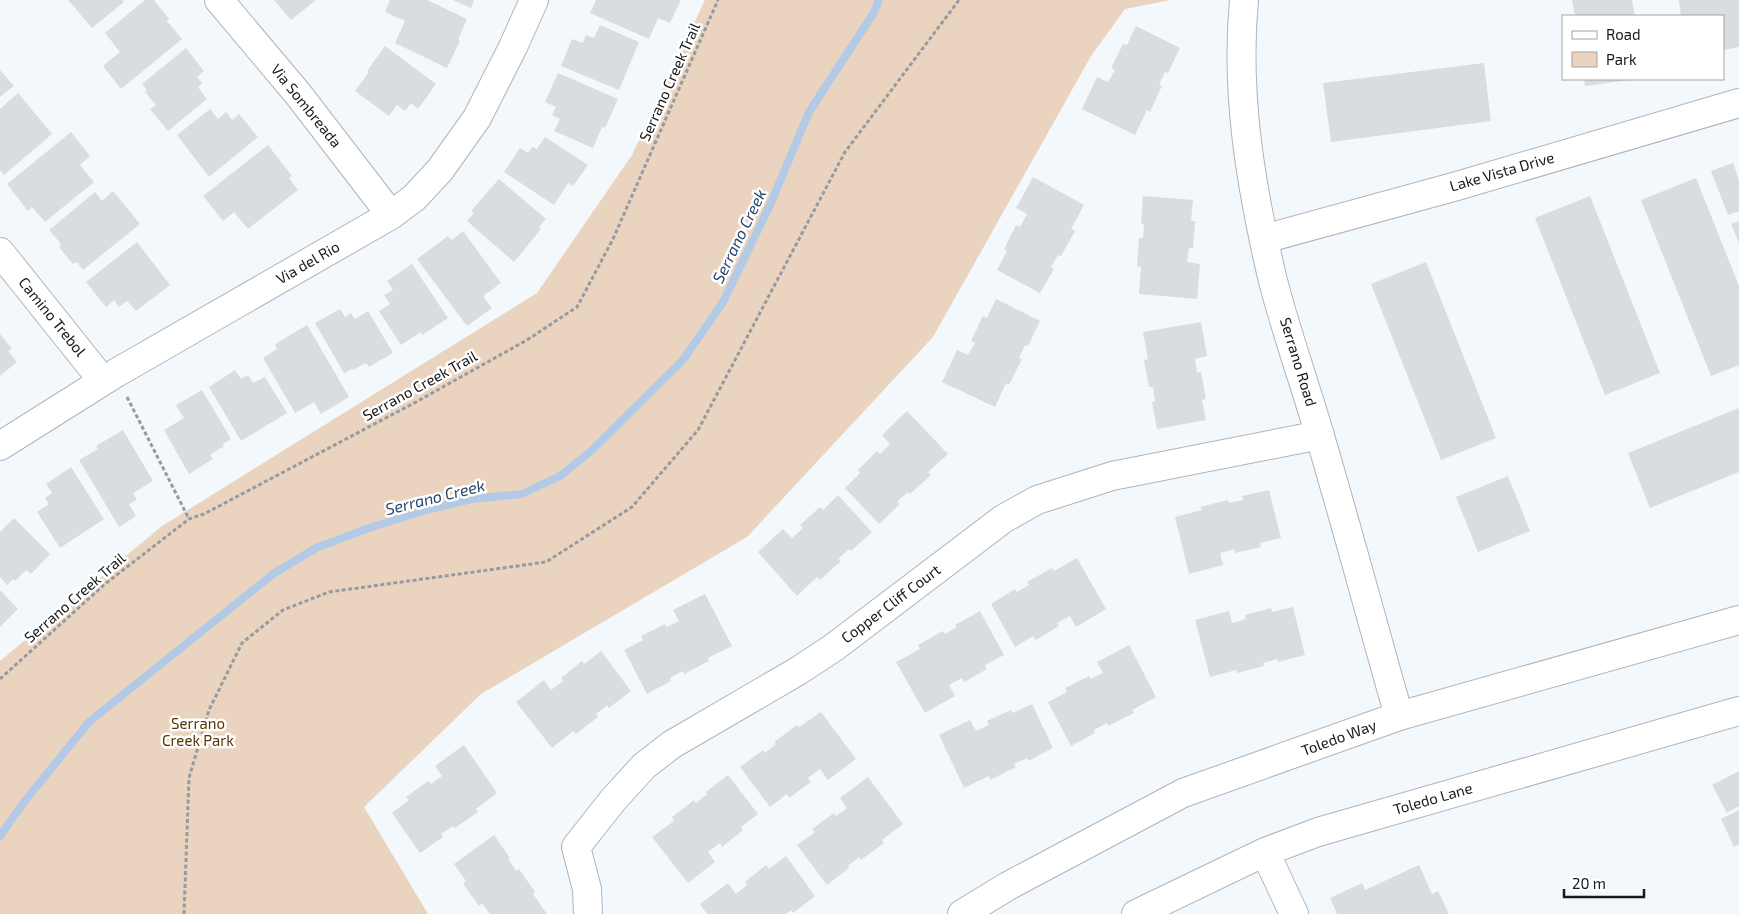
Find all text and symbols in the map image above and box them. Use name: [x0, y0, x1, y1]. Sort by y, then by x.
legend: [1562, 15, 1724, 80]
street label: Serrano Creek Trail: [635, 19, 704, 144]
text: Road: [1606, 25, 1641, 43]
text: Park: [1606, 50, 1637, 68]
street label: Via Sombreada: [268, 60, 346, 151]
street label: Lake Vista Drive: [1447, 148, 1556, 195]
water label: Serrano Creek: [708, 186, 769, 286]
street label: Via del Rio: [273, 237, 342, 287]
street label: Camino Trebol: [15, 273, 91, 360]
street label: Serrano Road: [1277, 315, 1321, 408]
street label: Serrano Creek Trail: [359, 346, 480, 424]
water label: Serrano Creek: [383, 475, 487, 518]
street label: Serrano Creek Trail: [20, 548, 129, 646]
street label: Copper Cliff Court: [837, 560, 944, 646]
park label: Serrano Creek Park: [162, 714, 234, 749]
street label: Toledo Way: [1299, 715, 1379, 759]
street label: Toledo Lane: [1391, 778, 1474, 818]
scale bar: [1564, 866, 1644, 898]
text: 20 m: [1572, 874, 1606, 892]

